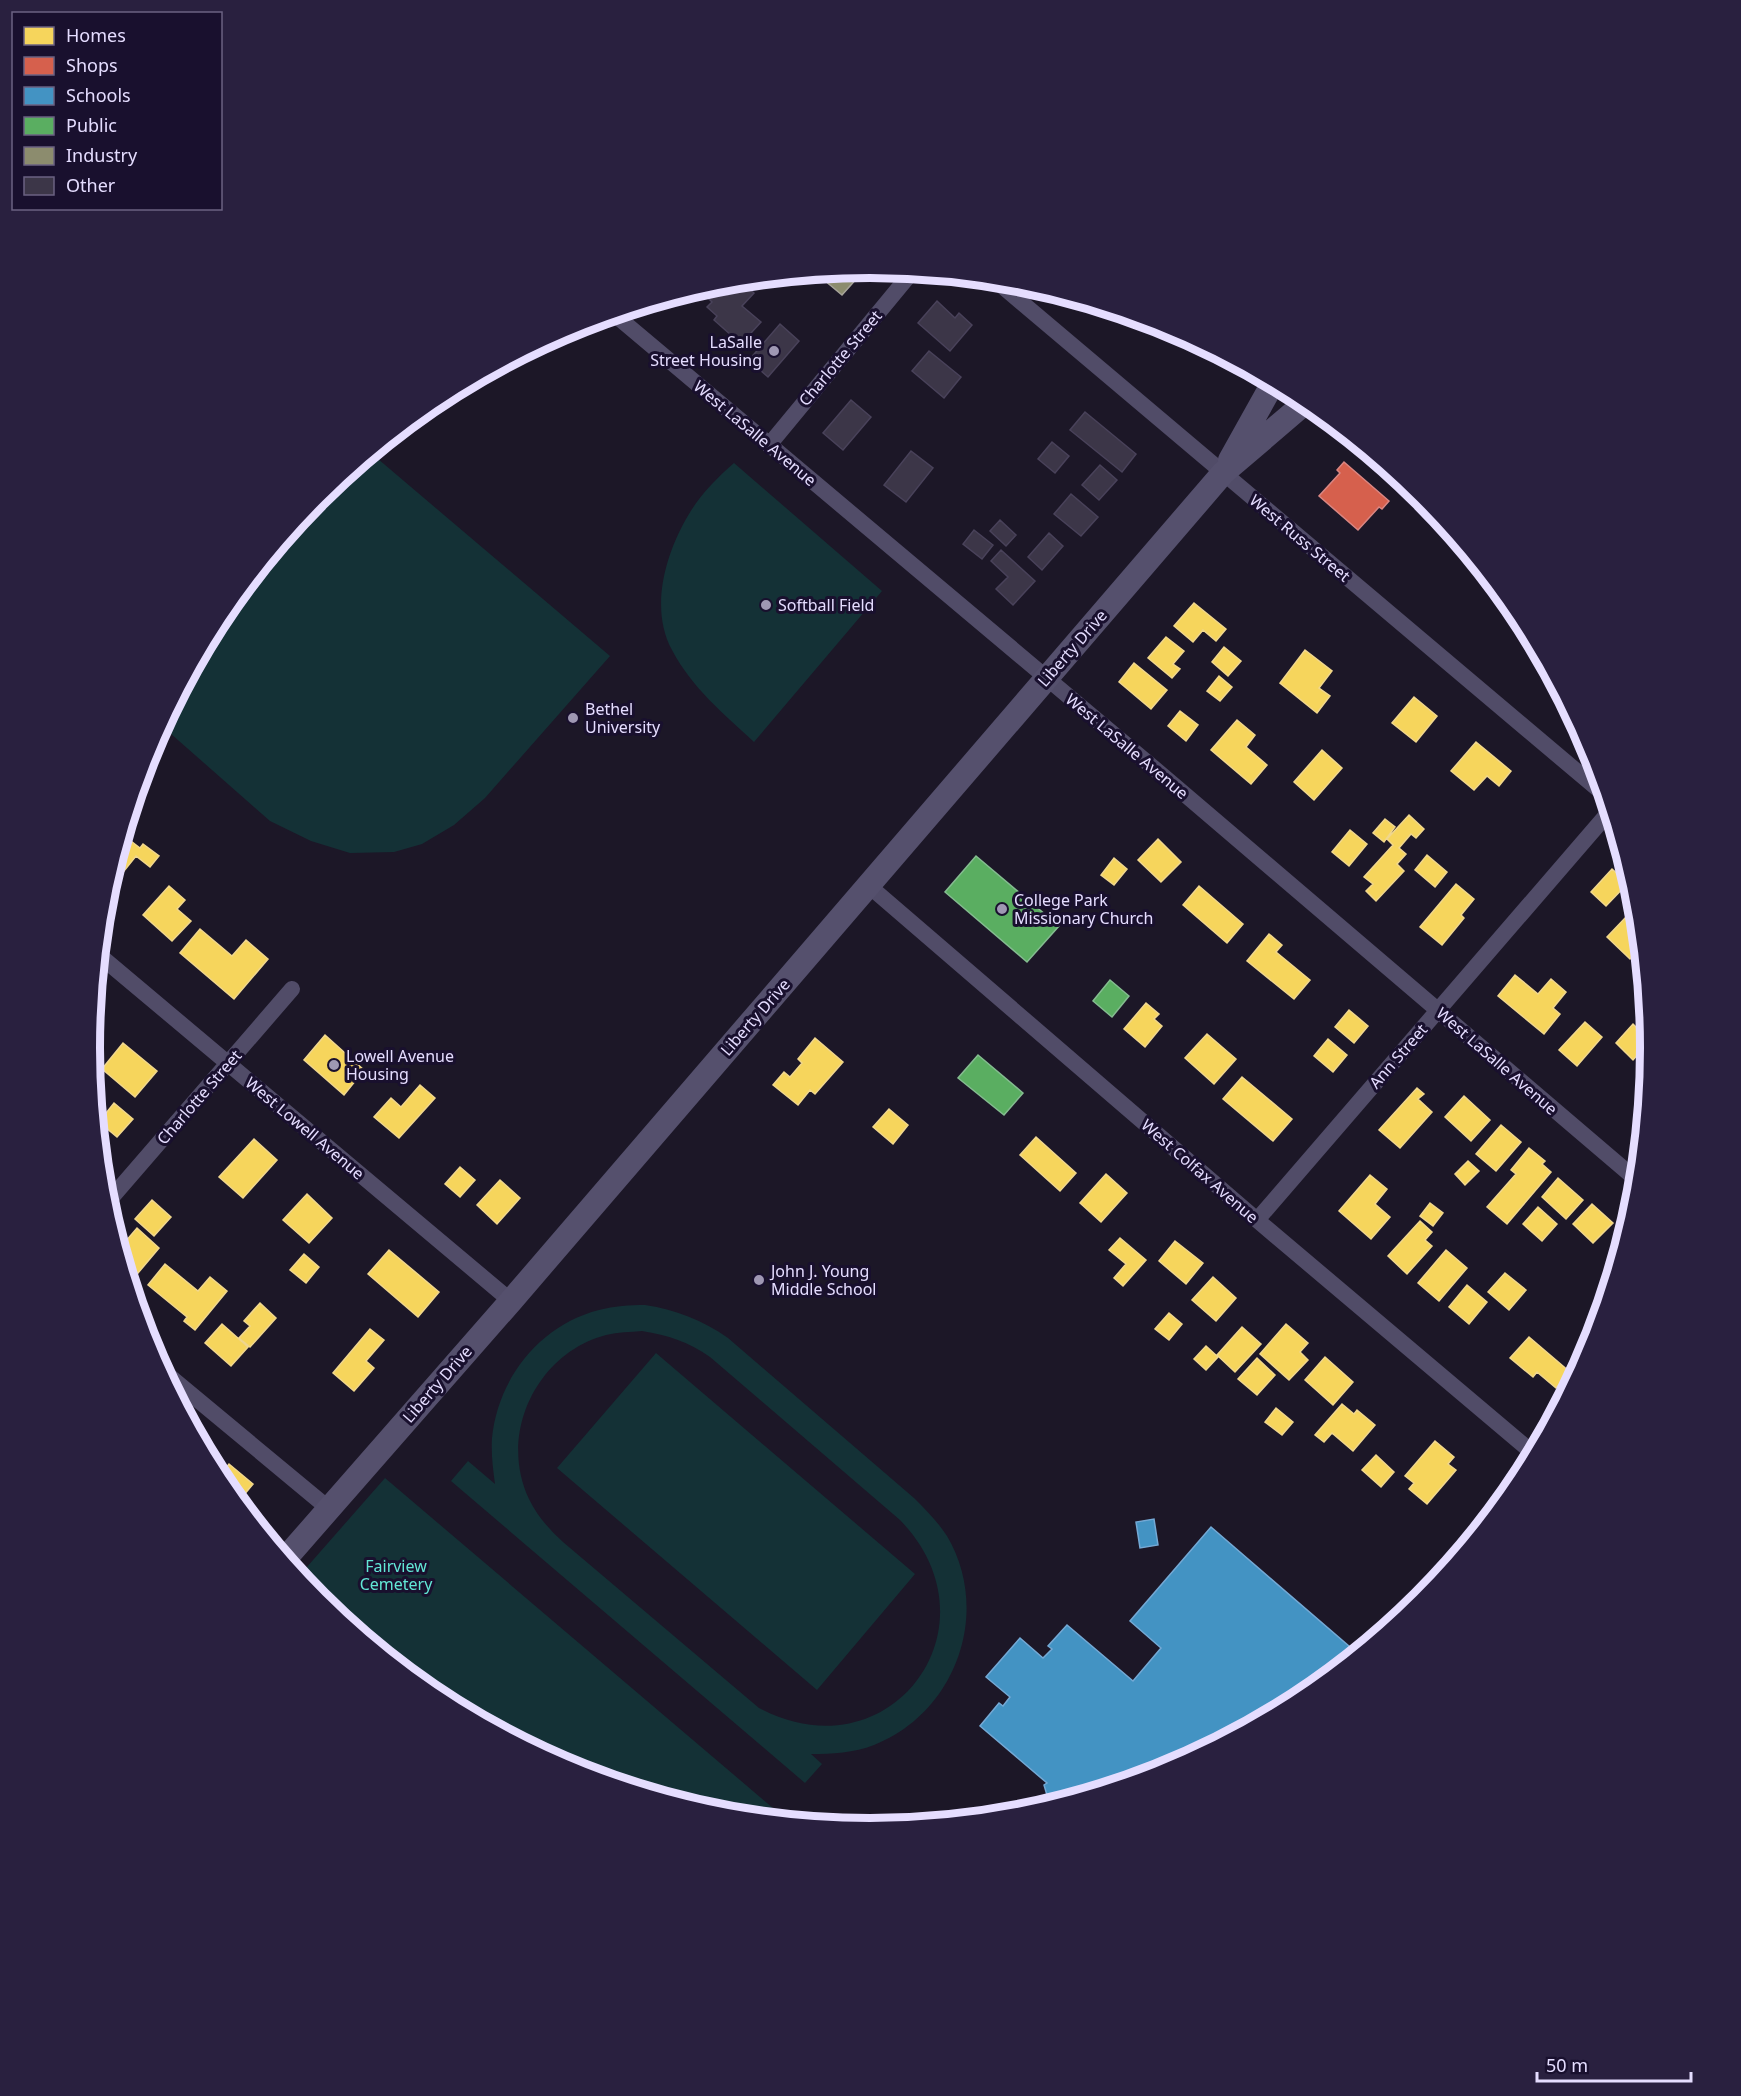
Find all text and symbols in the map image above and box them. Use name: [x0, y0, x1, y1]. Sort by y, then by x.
legend: [12, 12, 222, 210]
text: Homes: [66, 23, 126, 47]
text: Shops: [66, 53, 118, 77]
text: Schools: [66, 83, 131, 107]
text: Public: [66, 113, 117, 137]
text: Industry: [66, 143, 138, 167]
text: Other: [66, 173, 116, 197]
street label: Charlotte Street: [793, 305, 887, 411]
place label: LaSalle Street Housing: [650, 331, 762, 371]
marker: LaSalle Street Housing: [767, 344, 781, 358]
street label: West LaSalle Avenue: [689, 375, 821, 491]
street label: West Russ Street: [1245, 489, 1355, 587]
place label: Softball Field: [778, 594, 874, 616]
marker: Softball Field: [759, 598, 773, 612]
street label: Liberty Drive: [1032, 605, 1112, 691]
street label: West LaSalle Avenue: [1061, 688, 1193, 804]
place label: Bethel University: [585, 698, 661, 738]
marker: Bethel University: [566, 711, 580, 725]
place label: College Park Missionary Church: [1014, 889, 1153, 929]
marker: College Park Missionary Church: [995, 902, 1009, 916]
street label: Liberty Drive: [715, 974, 795, 1060]
street label: West LaSalle Avenue: [1432, 1002, 1562, 1120]
street label: Ann Street: [1364, 1019, 1432, 1093]
street label: Charlotte Street: [152, 1045, 246, 1149]
place label: Lowell Avenue Housing: [346, 1045, 454, 1085]
marker: Lowell Avenue Housing: [327, 1058, 341, 1072]
street label: West Lowell Avenue: [241, 1072, 369, 1184]
street label: West Colfax Avenue: [1137, 1114, 1263, 1228]
place label: John J. Young Middle School: [769, 1260, 876, 1300]
marker: John J. Young Middle School: [752, 1273, 766, 1287]
street label: Liberty Drive: [397, 1341, 477, 1427]
park label: Fairview Cemetery: [360, 1555, 433, 1595]
scale bar: [1537, 2045, 1692, 2083]
text: 50 m: [1546, 2053, 1588, 2077]

